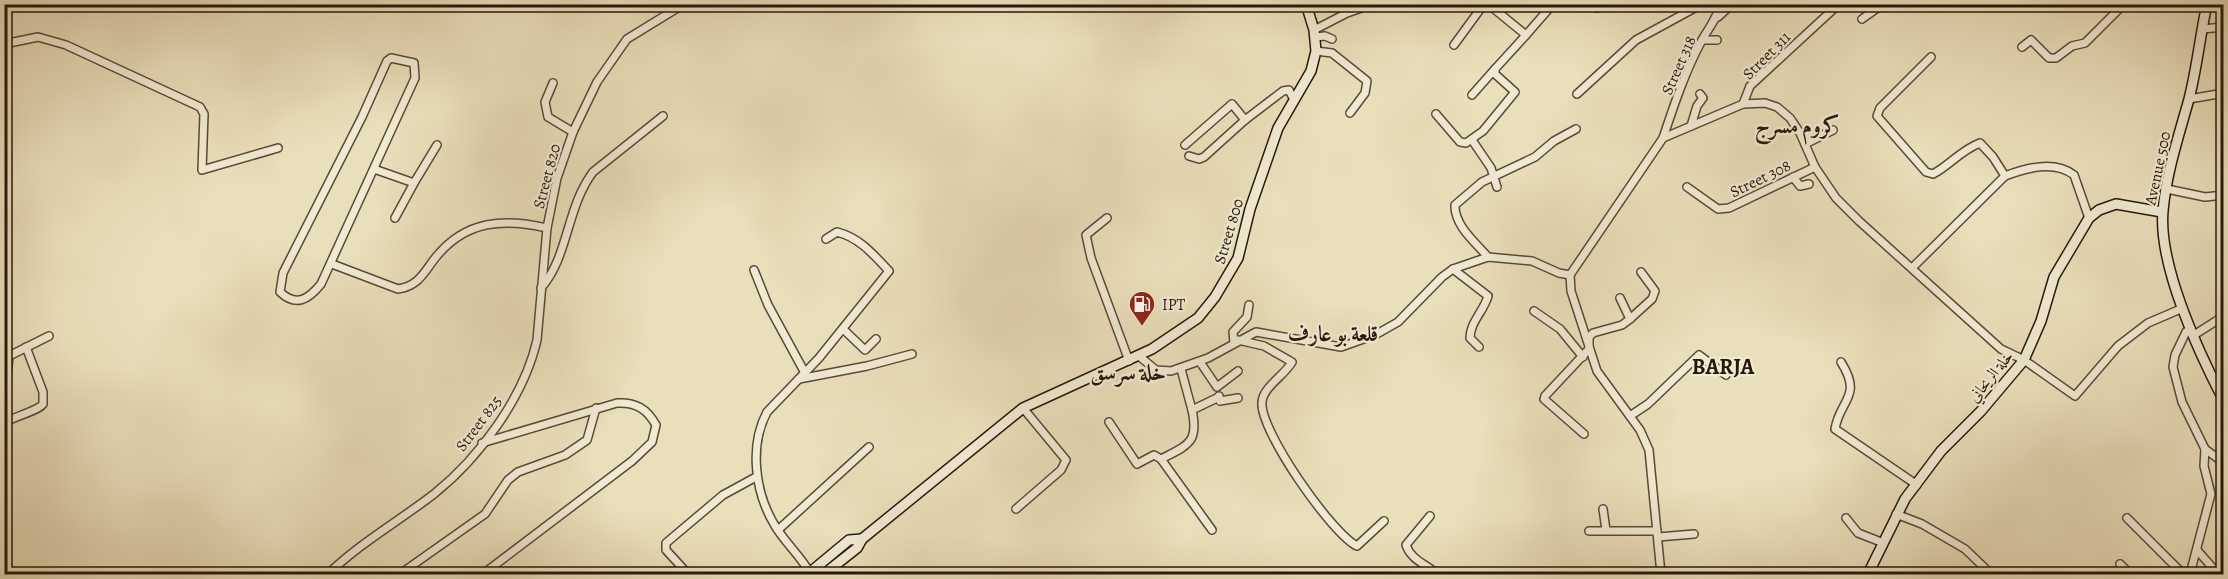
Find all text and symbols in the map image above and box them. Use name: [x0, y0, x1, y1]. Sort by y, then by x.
street label: Street 311: [1738, 26, 1796, 85]
street label: Street 318: [1656, 32, 1702, 98]
district label: كروم مسرج: [1755, 111, 1839, 145]
street label: Avenue 500: [2139, 129, 2177, 208]
street label: Street 820: [528, 141, 566, 211]
street label: Street 308: [1726, 155, 1795, 203]
street label: Street 800: [1209, 196, 1249, 267]
fuel station icon: IPT: [1127, 289, 1157, 327]
place label: IPT: [1162, 294, 1186, 316]
district label: قلعة بو عارف: [1288, 319, 1378, 349]
street label: خلة الريحاني: [1963, 346, 2019, 408]
district label: BARJA: [1692, 352, 1754, 382]
district label: خلة سرسق: [1090, 358, 1166, 388]
street label: Street 825: [451, 391, 507, 456]

